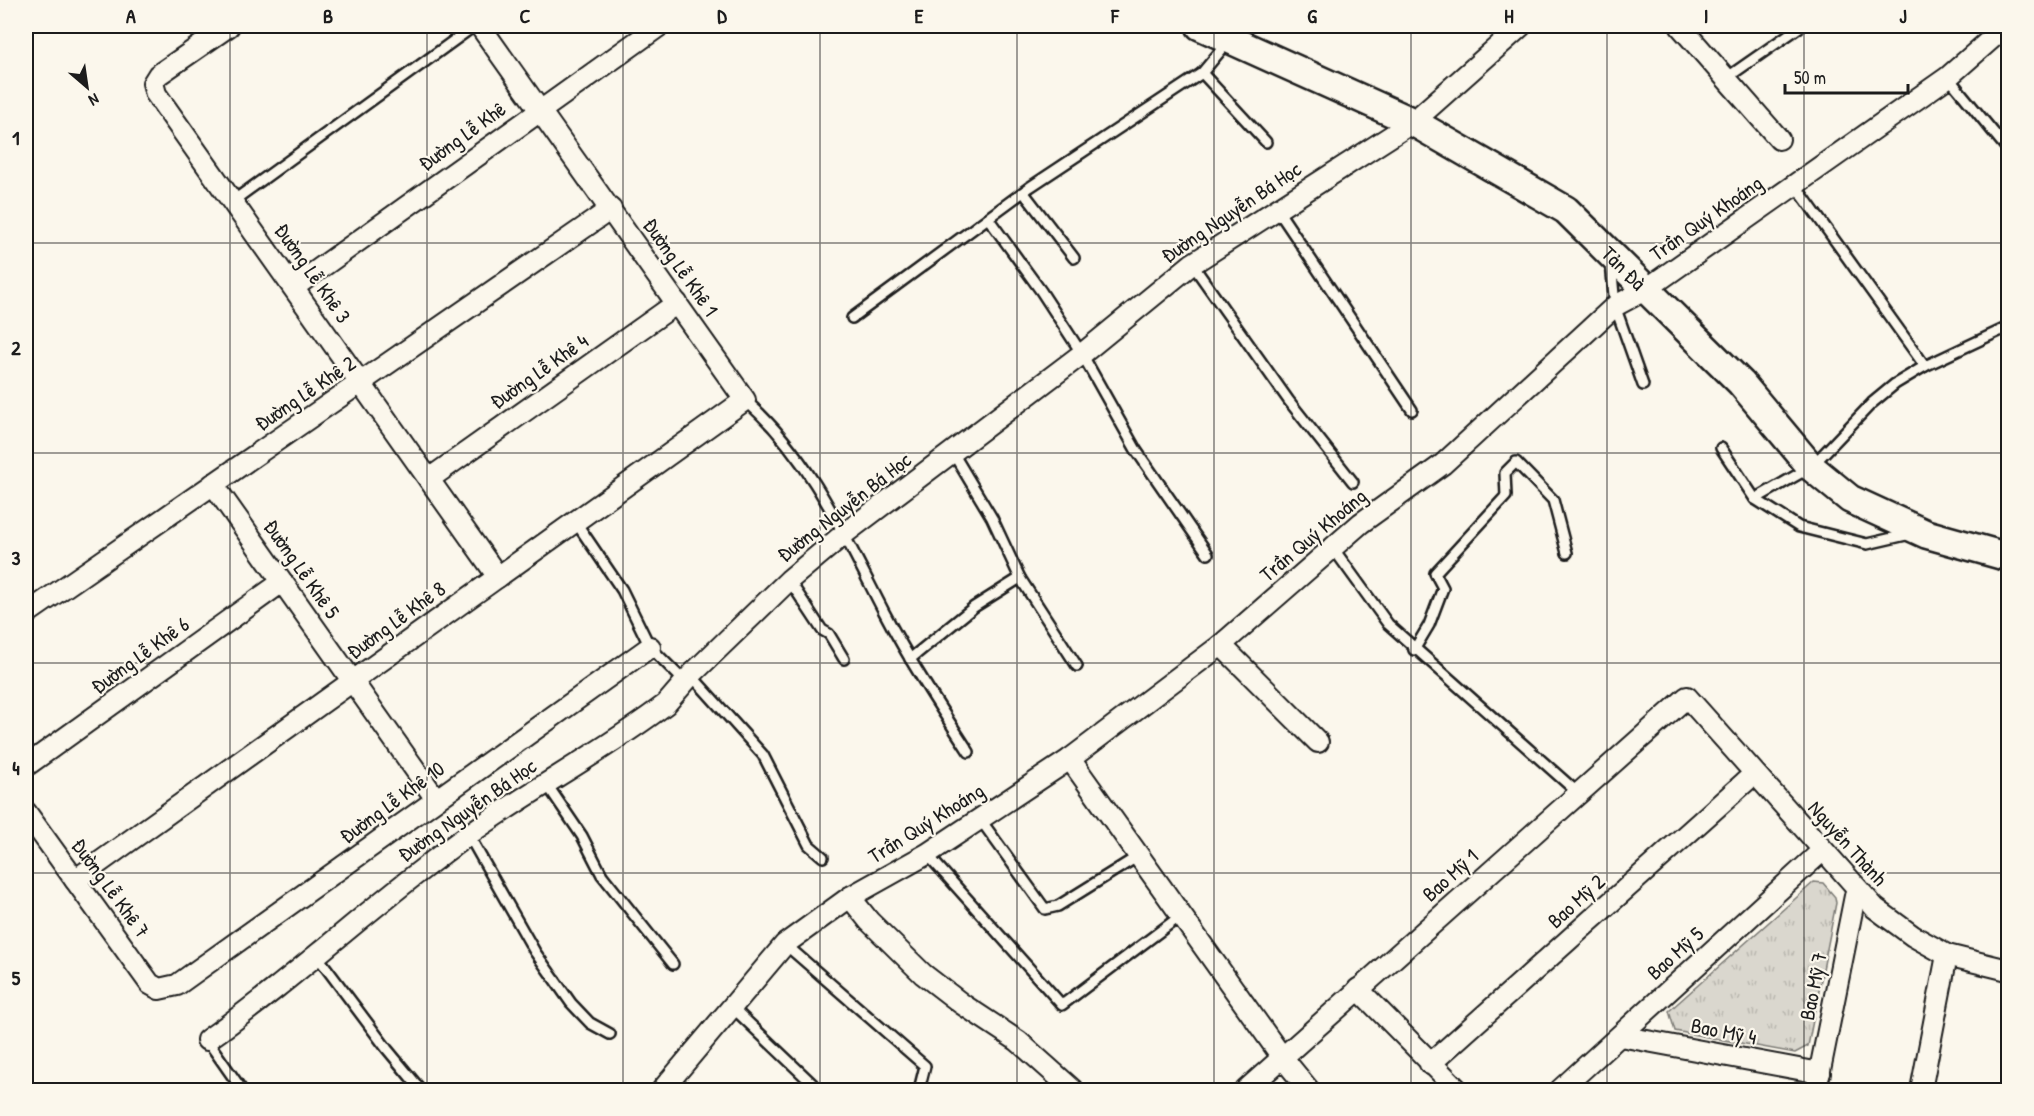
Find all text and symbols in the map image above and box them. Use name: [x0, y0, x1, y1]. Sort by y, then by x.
text: A: [126, 2, 136, 29]
text: B: [323, 2, 333, 29]
text: C: [520, 2, 531, 29]
text: D: [717, 2, 727, 29]
text: E: [915, 2, 924, 29]
text: F: [1110, 2, 1120, 29]
text: G: [1307, 2, 1317, 29]
text: H: [1504, 2, 1514, 29]
text: I: [1704, 2, 1708, 29]
text: J: [1899, 2, 1907, 29]
north arrow: [57, 57, 117, 117]
scale bar: [1785, 57, 1908, 95]
text: 50 m: [1794, 65, 1826, 90]
text: N: [85, 88, 103, 112]
street label: Đường Lễ Khê: [413, 95, 511, 177]
text: 1: [12, 124, 20, 151]
street label: Đường Nguyễn Bá Học: [1155, 154, 1307, 270]
street label: Trần Quý Khoáng: [1644, 168, 1768, 268]
street label: Đường Lễ Khê 1: [637, 212, 725, 322]
street label: Đường Lễ Khê 3: [268, 217, 358, 329]
street label: Tản Đà: [1595, 239, 1653, 296]
street label: Đường Lễ Khê 4: [484, 326, 594, 416]
text: 2: [11, 334, 21, 361]
street label: Đường Lễ Khê 2: [249, 348, 361, 437]
street label: Đường Nguyễn Bá Học: [771, 445, 918, 569]
street label: Trần Quý Khoáng: [1253, 482, 1373, 588]
street label: Đường Lễ Khê 5: [257, 514, 347, 624]
text: 3: [12, 544, 21, 571]
street label: Đường Lễ Khê 8: [341, 574, 451, 666]
street label: Đường Lễ Khê 6: [85, 610, 195, 700]
street label: Đường Nguyễn Bá Học: [392, 751, 543, 869]
text: 4: [12, 754, 20, 781]
street label: Đường Lễ Khê 10: [334, 754, 450, 850]
street label: Trần Quý Khoáng: [862, 776, 990, 870]
street label: Nguyễn Thành: [1802, 794, 1894, 892]
street label: Đường Lễ Khê 7: [65, 832, 157, 944]
street label: Bao Mỹ 1: [1416, 842, 1484, 908]
street label: Bao Mỹ 2: [1541, 867, 1611, 935]
street label: Bao Mỹ 5: [1640, 920, 1710, 986]
street label: Bao Mỹ 7: [1792, 949, 1834, 1023]
text: 5: [12, 964, 21, 991]
street label: Bao Mỹ 4: [1689, 1010, 1759, 1052]

